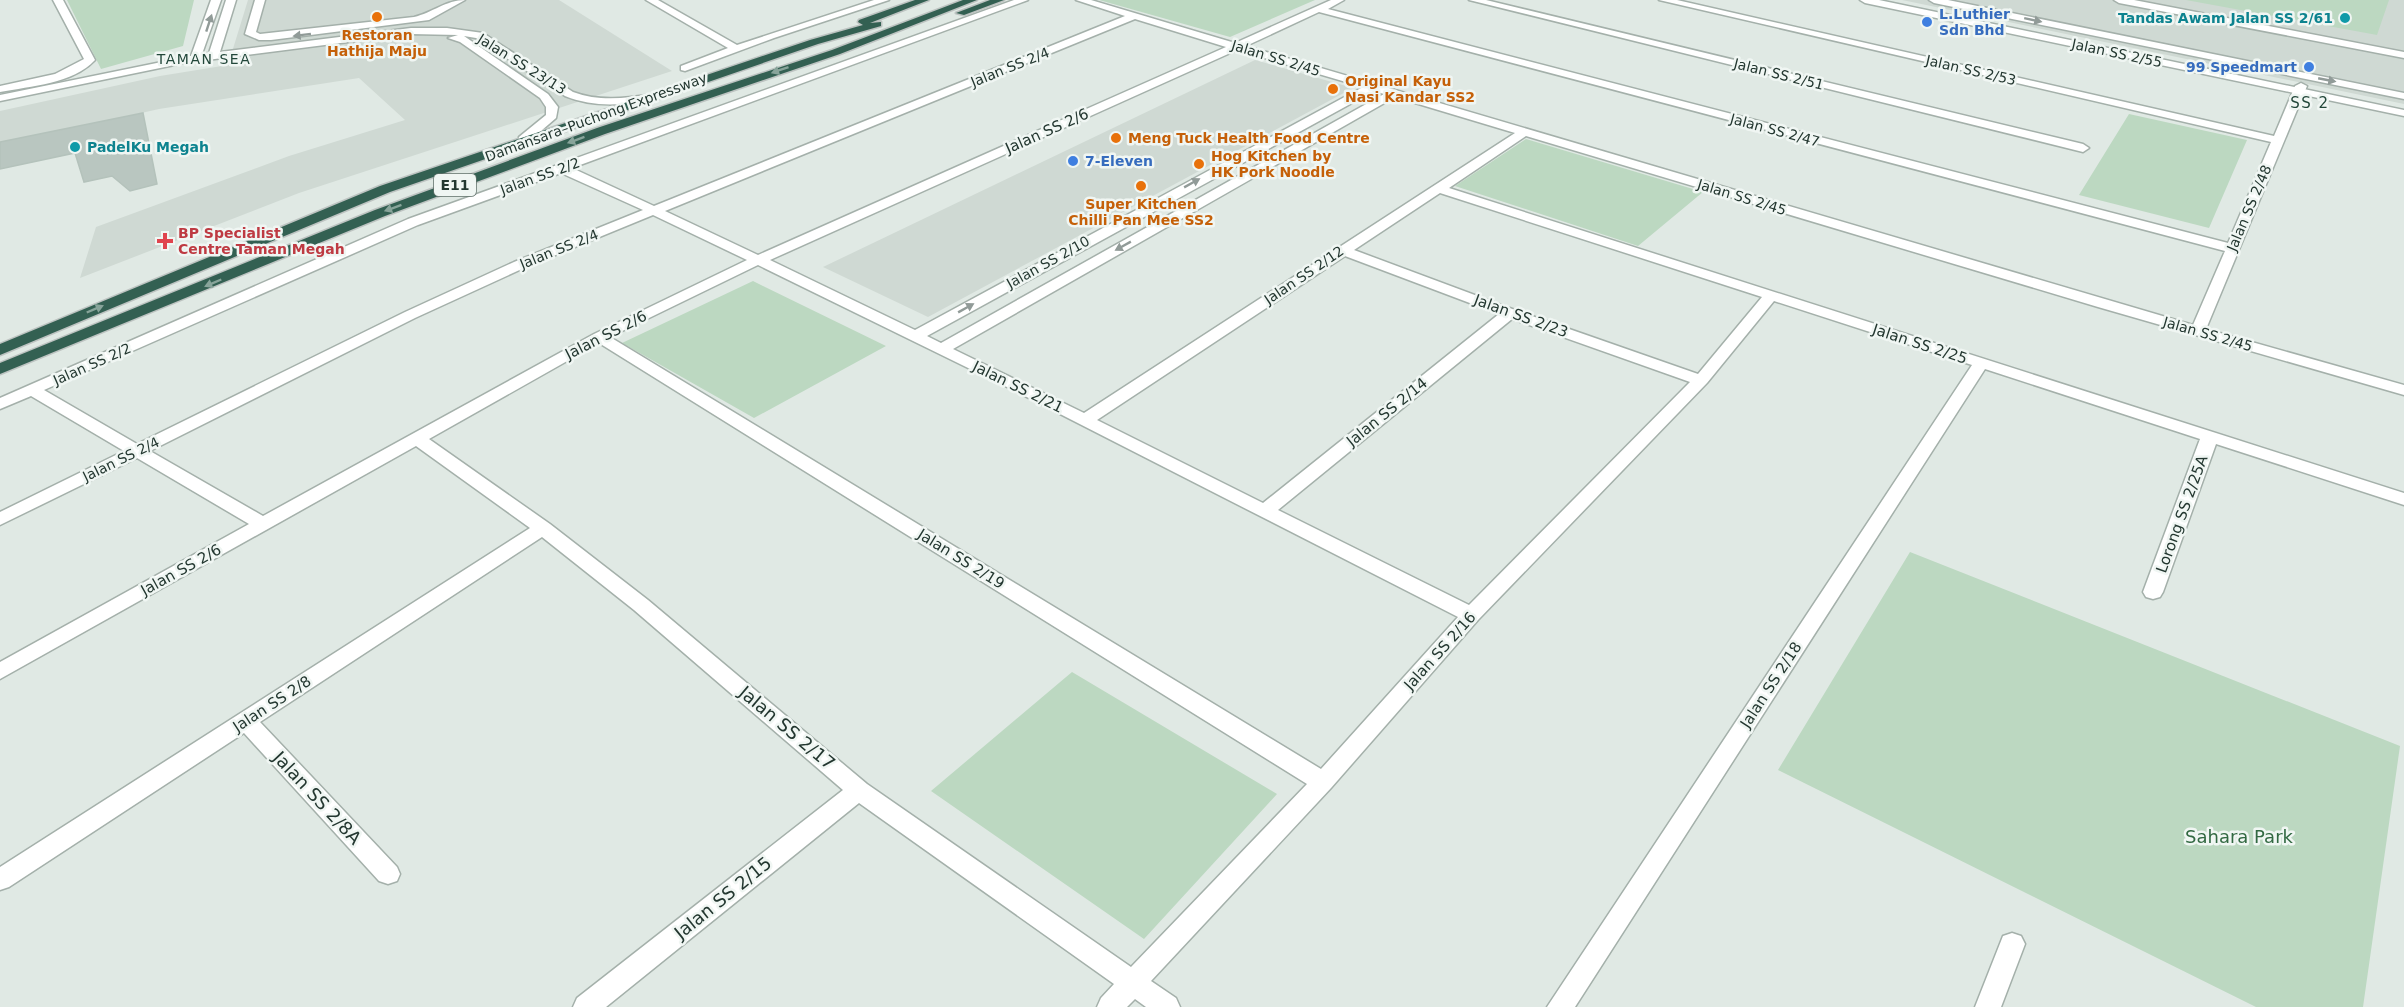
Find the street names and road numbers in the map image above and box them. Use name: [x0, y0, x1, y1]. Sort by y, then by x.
street label: Jalan SS 23/13: [474, 30, 569, 98]
street label: Jalan SS 2/55: [2069, 35, 2164, 70]
street label: Jalan SS 2/45: [1229, 37, 1322, 79]
street label: Jalan SS 2/4: [967, 44, 1052, 90]
street label: Jalan SS 2/53: [1923, 52, 2018, 88]
street label: Jalan SS 2/51: [1731, 55, 1826, 93]
street label: Damansara–Puchong Expressway: [483, 69, 709, 165]
street label: Jalan SS 2/6: [1002, 105, 1091, 158]
street label: Jalan SS 2/47: [1727, 110, 1822, 150]
street label: Jalan SS 2/2: [497, 154, 582, 198]
street label: Jalan SS 2/48: [2223, 162, 2274, 254]
road number: E11: [434, 174, 476, 196]
street label: Jalan SS 2/45: [1695, 176, 1788, 218]
street label: Jalan SS 2/4: [516, 226, 601, 272]
street label: Jalan SS 2/10: [1003, 233, 1092, 292]
street label: Jalan SS 2/12: [1260, 243, 1347, 308]
street label: Jalan SS 2/23: [1471, 290, 1570, 341]
street label: Jalan SS 2/6: [561, 307, 650, 364]
street label: Jalan SS 2/45: [2161, 313, 2255, 354]
street label: Jalan SS 2/25: [1869, 320, 1970, 368]
street label: Jalan SS 2/2: [50, 340, 133, 389]
street label: Jalan SS 2/21: [969, 357, 1066, 417]
street label: Jalan SS 2/14: [1342, 374, 1431, 451]
street label: Jalan SS 2/4: [79, 434, 162, 485]
street label: Lorong SS 2/25A: [2152, 452, 2212, 575]
street label: Jalan SS 2/19: [914, 525, 1008, 593]
street label: Jalan SS 2/6: [137, 541, 224, 600]
street label: Jalan SS 2/16: [1400, 608, 1480, 694]
street label: Jalan SS 2/18: [1736, 639, 1805, 732]
street label: Jalan SS 2/8: [229, 672, 314, 736]
street label: Jalan SS 2/17: [734, 681, 839, 774]
street label: Jalan SS 2/8A: [268, 746, 366, 849]
street label: Jalan SS 2/15: [669, 852, 775, 944]

